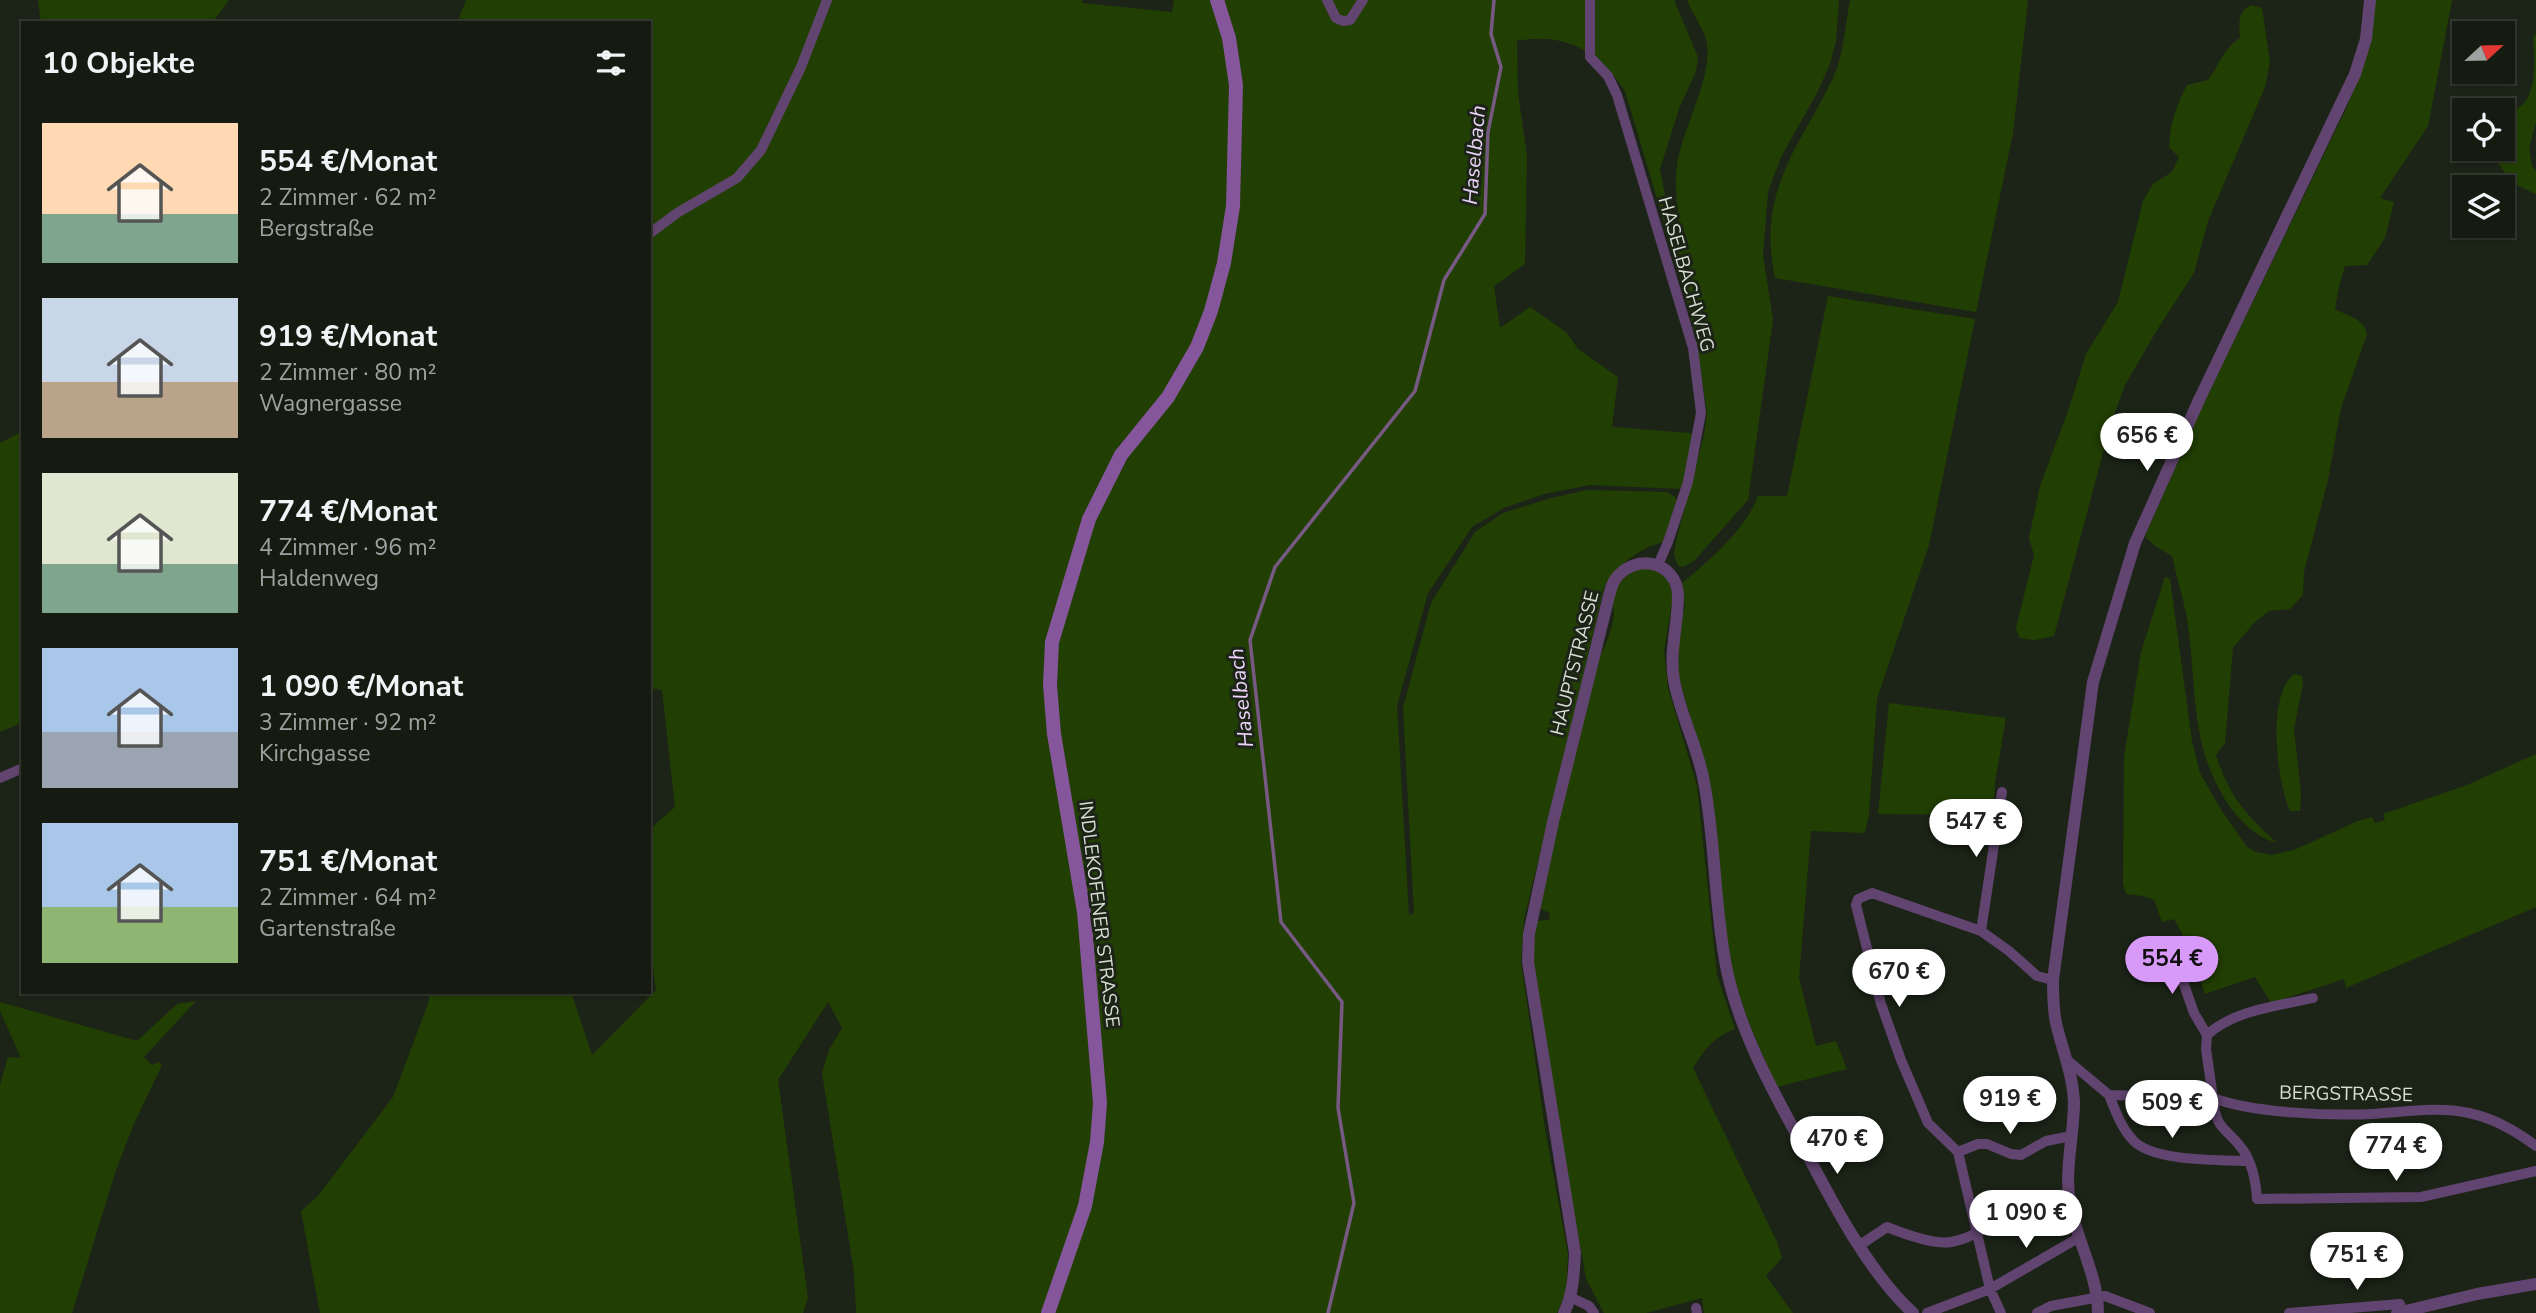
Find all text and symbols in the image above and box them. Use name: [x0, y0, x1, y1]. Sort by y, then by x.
north arrow: [2452, 21, 2515, 84]
map controls: [2452, 21, 2515, 238]
text: 10 Objekte: [42, 43, 195, 84]
icon: filters: [592, 44, 630, 82]
button: locate: [2452, 98, 2515, 161]
water label: Haselbach: [1456, 104, 1492, 206]
text: 554 €/Monat: [259, 141, 437, 182]
icon: home: [98, 151, 182, 235]
button: layers: [2452, 175, 2515, 238]
text: 2 Zimmer · 62 m²: [259, 182, 436, 213]
street label: HASELBACHWEG: [1651, 194, 1721, 355]
text: Bergstraße: [259, 213, 374, 244]
text: 919 €/Monat: [259, 316, 437, 357]
icon: home: [98, 326, 182, 410]
text: 2 Zimmer · 80 m²: [259, 357, 436, 388]
text: Wagnergasse: [259, 388, 402, 419]
pin: 656 €: [2098, 414, 2196, 473]
text: 656 €: [2116, 420, 2178, 451]
text: 774 €/Monat: [259, 491, 437, 532]
icon: home: [98, 501, 182, 585]
text: 4 Zimmer · 96 m²: [259, 532, 436, 563]
text: Haldenweg: [259, 563, 379, 594]
street label: HAUPTSTRASSE: [1544, 588, 1606, 738]
water label: Haselbach: [1222, 647, 1260, 749]
text: 1 090 €/Monat: [259, 666, 463, 707]
icon: home: [98, 676, 182, 760]
text: 3 Zimmer · 92 m²: [259, 707, 436, 738]
text: Kirchgasse: [259, 738, 371, 769]
street label: INDLEKOFENER STRASSE: [1072, 799, 1126, 1029]
pin: 547 €: [1927, 800, 2025, 859]
text: 547 €: [1945, 806, 2007, 837]
text: 751 €/Monat: [259, 841, 437, 882]
icon: home: [98, 851, 182, 935]
text: 2 Zimmer · 64 m²: [259, 882, 436, 913]
text: Gartenstraße: [259, 913, 396, 944]
pin: 554 €: [2123, 936, 2221, 996]
text: 554 €: [2141, 943, 2203, 974]
pin: 670 €: [1850, 950, 1948, 1009]
text: 670 €: [1868, 956, 1930, 987]
pin: 919 €: [1961, 1076, 2059, 1136]
pin: 509 €: [2123, 1080, 2221, 1140]
street label: BERGSTRASSE: [2279, 1080, 2413, 1108]
text: 919 €: [1979, 1083, 2041, 1114]
text: 509 €: [2141, 1087, 2203, 1118]
pin: 470 €: [1788, 1116, 1886, 1176]
text: 470 €: [1806, 1123, 1868, 1154]
pin: 774 €: [2347, 1124, 2445, 1183]
text: 774 €: [2365, 1130, 2427, 1161]
pin: 1 090 €: [1961, 1190, 2091, 1250]
text: 1 090 €: [1985, 1197, 2067, 1228]
pin: 751 €: [2308, 1232, 2406, 1292]
text: 751 €: [2326, 1239, 2388, 1270]

